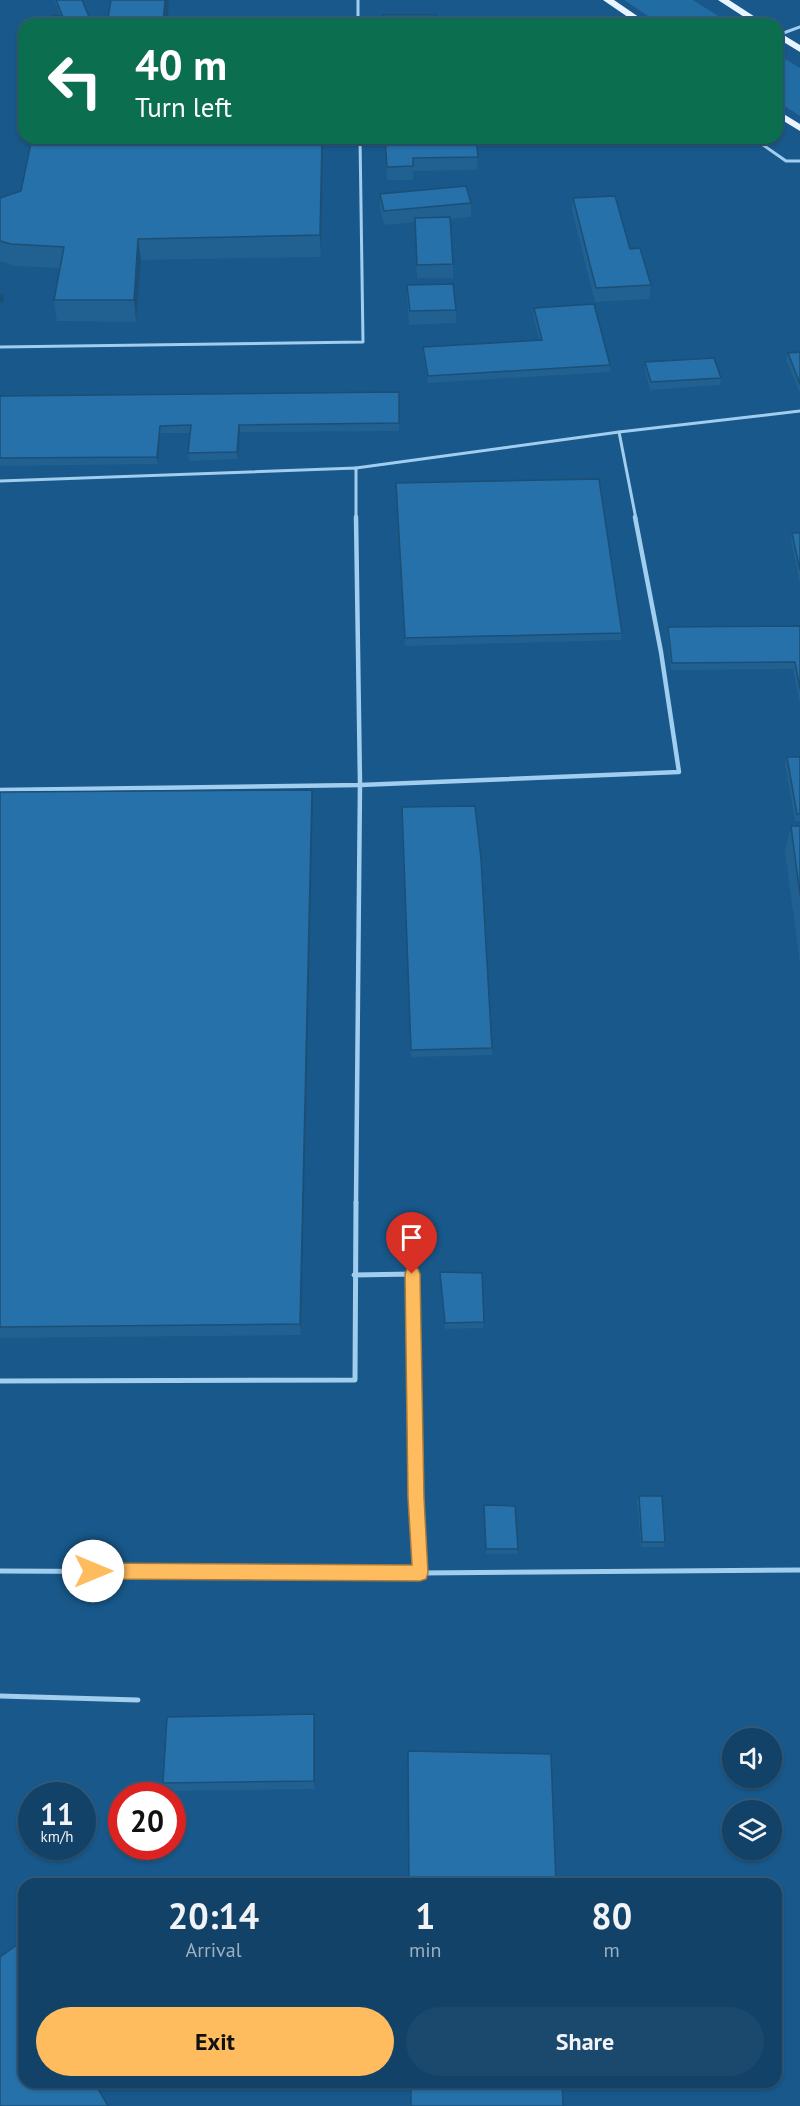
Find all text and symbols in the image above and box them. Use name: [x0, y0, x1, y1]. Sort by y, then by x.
text: 40 m: [135, 37, 227, 92]
icon: left: [36, 42, 114, 120]
text: Turn left: [135, 90, 232, 124]
pin: [386, 1212, 437, 1274]
icon: arrive: [395, 1221, 428, 1254]
position arrow: [61, 1539, 125, 1603]
map controls: [722, 1728, 782, 1860]
button: sound: [722, 1728, 782, 1788]
speed limit sign: 20: [108, 1782, 186, 1860]
text: 11: [40, 1794, 74, 1833]
button: layers: [722, 1800, 782, 1860]
text: km/h: [41, 1827, 73, 1846]
text: 20:14: [168, 1892, 259, 1939]
text: 1: [415, 1892, 435, 1939]
text: 80: [591, 1892, 632, 1939]
text: Arrival: [185, 1937, 242, 1963]
text: min: [409, 1937, 442, 1963]
text: m: [604, 1937, 620, 1963]
button: Exit: [36, 2007, 394, 2076]
button: Share: [406, 2007, 764, 2076]

